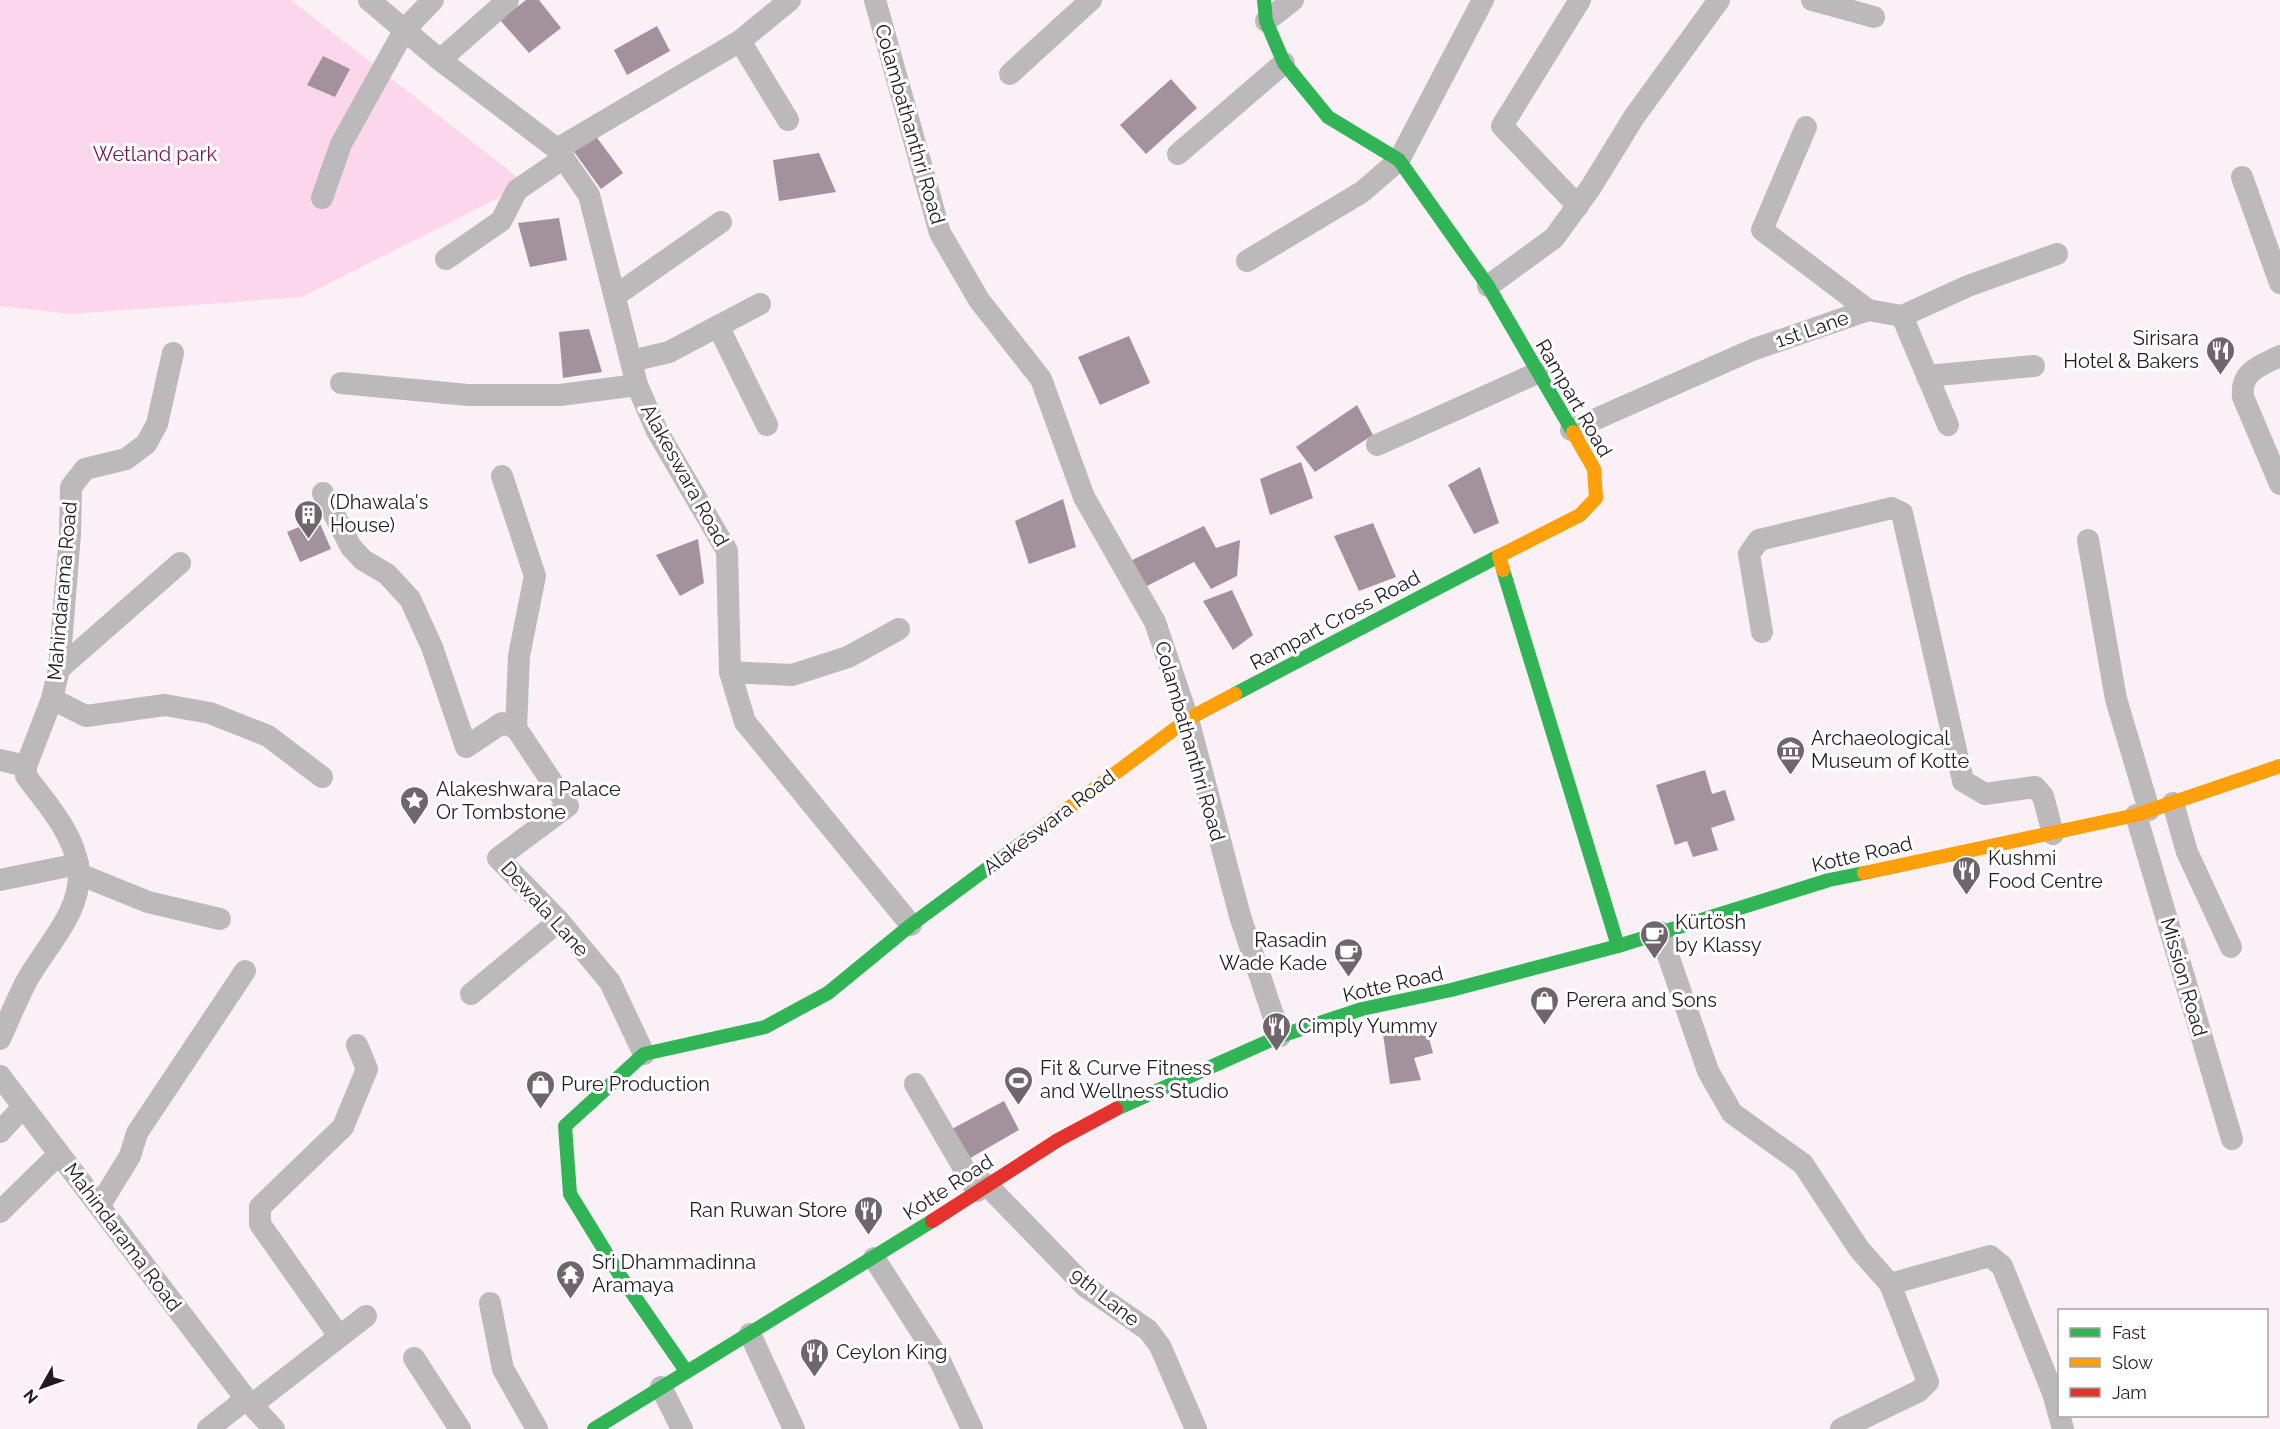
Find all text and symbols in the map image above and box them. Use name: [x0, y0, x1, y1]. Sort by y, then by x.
street label: Colambathanthri Road: [870, 21, 950, 227]
park label: Wetland park: [93, 142, 218, 166]
street label: 1st Lane: [1772, 305, 1852, 353]
place label: Sirisara Hotel & Bakers: [2063, 326, 2199, 373]
restaurant icon: Sirisara Hotel & Bakers: [2204, 334, 2236, 376]
street label: Rampart Road: [1531, 335, 1617, 461]
street label: Alakeswara Road: [636, 400, 734, 550]
place label: (Dhawala's House): [330, 490, 428, 537]
building icon: (Dhawala's House): [293, 498, 325, 540]
street label: Mahindarama Road: [42, 500, 82, 682]
street label: Rampart Cross Road: [1246, 565, 1424, 675]
street label: Colambathanthri Road: [1150, 638, 1230, 844]
place label: Archaeological Museum of Kotte: [1811, 726, 1969, 773]
museum icon: Archaeological Museum of Kotte: [1774, 734, 1806, 776]
street label: Alakeswara Road: [978, 765, 1120, 879]
place label: Alakeshwara Palace Or Tombstone: [436, 777, 621, 824]
place icon: Alakeshwara Palace Or Tombstone: [399, 784, 431, 826]
street label: Kotte Road: [1810, 831, 1914, 877]
place label: Kushmi Food Centre: [1988, 846, 2103, 893]
restaurant icon: Kushmi Food Centre: [1951, 854, 1983, 896]
street label: Dewala Lane: [496, 856, 594, 962]
place label: Kürtösh by Klassy: [1675, 910, 1762, 957]
street label: Mission Road: [2156, 915, 2212, 1039]
cafe icon: Kürtösh by Klassy: [1638, 918, 1670, 960]
place label: Rasadin Wade Kade: [1219, 928, 1327, 975]
cafe icon: Rasadin Wade Kade: [1332, 936, 1364, 978]
street label: Kotte Road: [1341, 961, 1445, 1007]
shop icon: Perera and Sons: [1529, 984, 1561, 1026]
place label: Perera and Sons: [1566, 988, 1717, 1012]
restaurant icon: Cimply Yummy: [1261, 1010, 1293, 1052]
place label: Cimply Yummy: [1298, 1014, 1438, 1038]
place label: Fit & Curve Fitness and Wellness Studio: [1040, 1056, 1229, 1103]
sports icon: Fit & Curve Fitness and Wellness Studio: [1003, 1064, 1035, 1106]
shop icon: Pure Production: [524, 1068, 556, 1110]
place label: Pure Production: [561, 1072, 710, 1096]
street label: Kotte Road: [899, 1149, 997, 1225]
street label: Mahindarama Road: [59, 1158, 187, 1316]
restaurant icon: Ran Ruwan Store: [852, 1194, 884, 1236]
place label: Ran Ruwan Store: [689, 1198, 847, 1222]
place label: Sri Dhammadinna Aramaya: [592, 1250, 756, 1297]
temple icon: Sri Dhammadinna Aramaya: [555, 1258, 587, 1300]
street label: 9th Lane: [1066, 1263, 1145, 1332]
legend: [2058, 1309, 2268, 1417]
text: Fast: [2112, 1322, 2146, 1343]
restaurant icon: Ceylon King: [799, 1336, 831, 1378]
place label: Ceylon King: [836, 1340, 947, 1364]
text: Slow: [2112, 1352, 2153, 1373]
north arrow: [12, 1357, 72, 1417]
text: Jam: [2112, 1382, 2147, 1403]
text: N: [20, 1386, 42, 1407]

